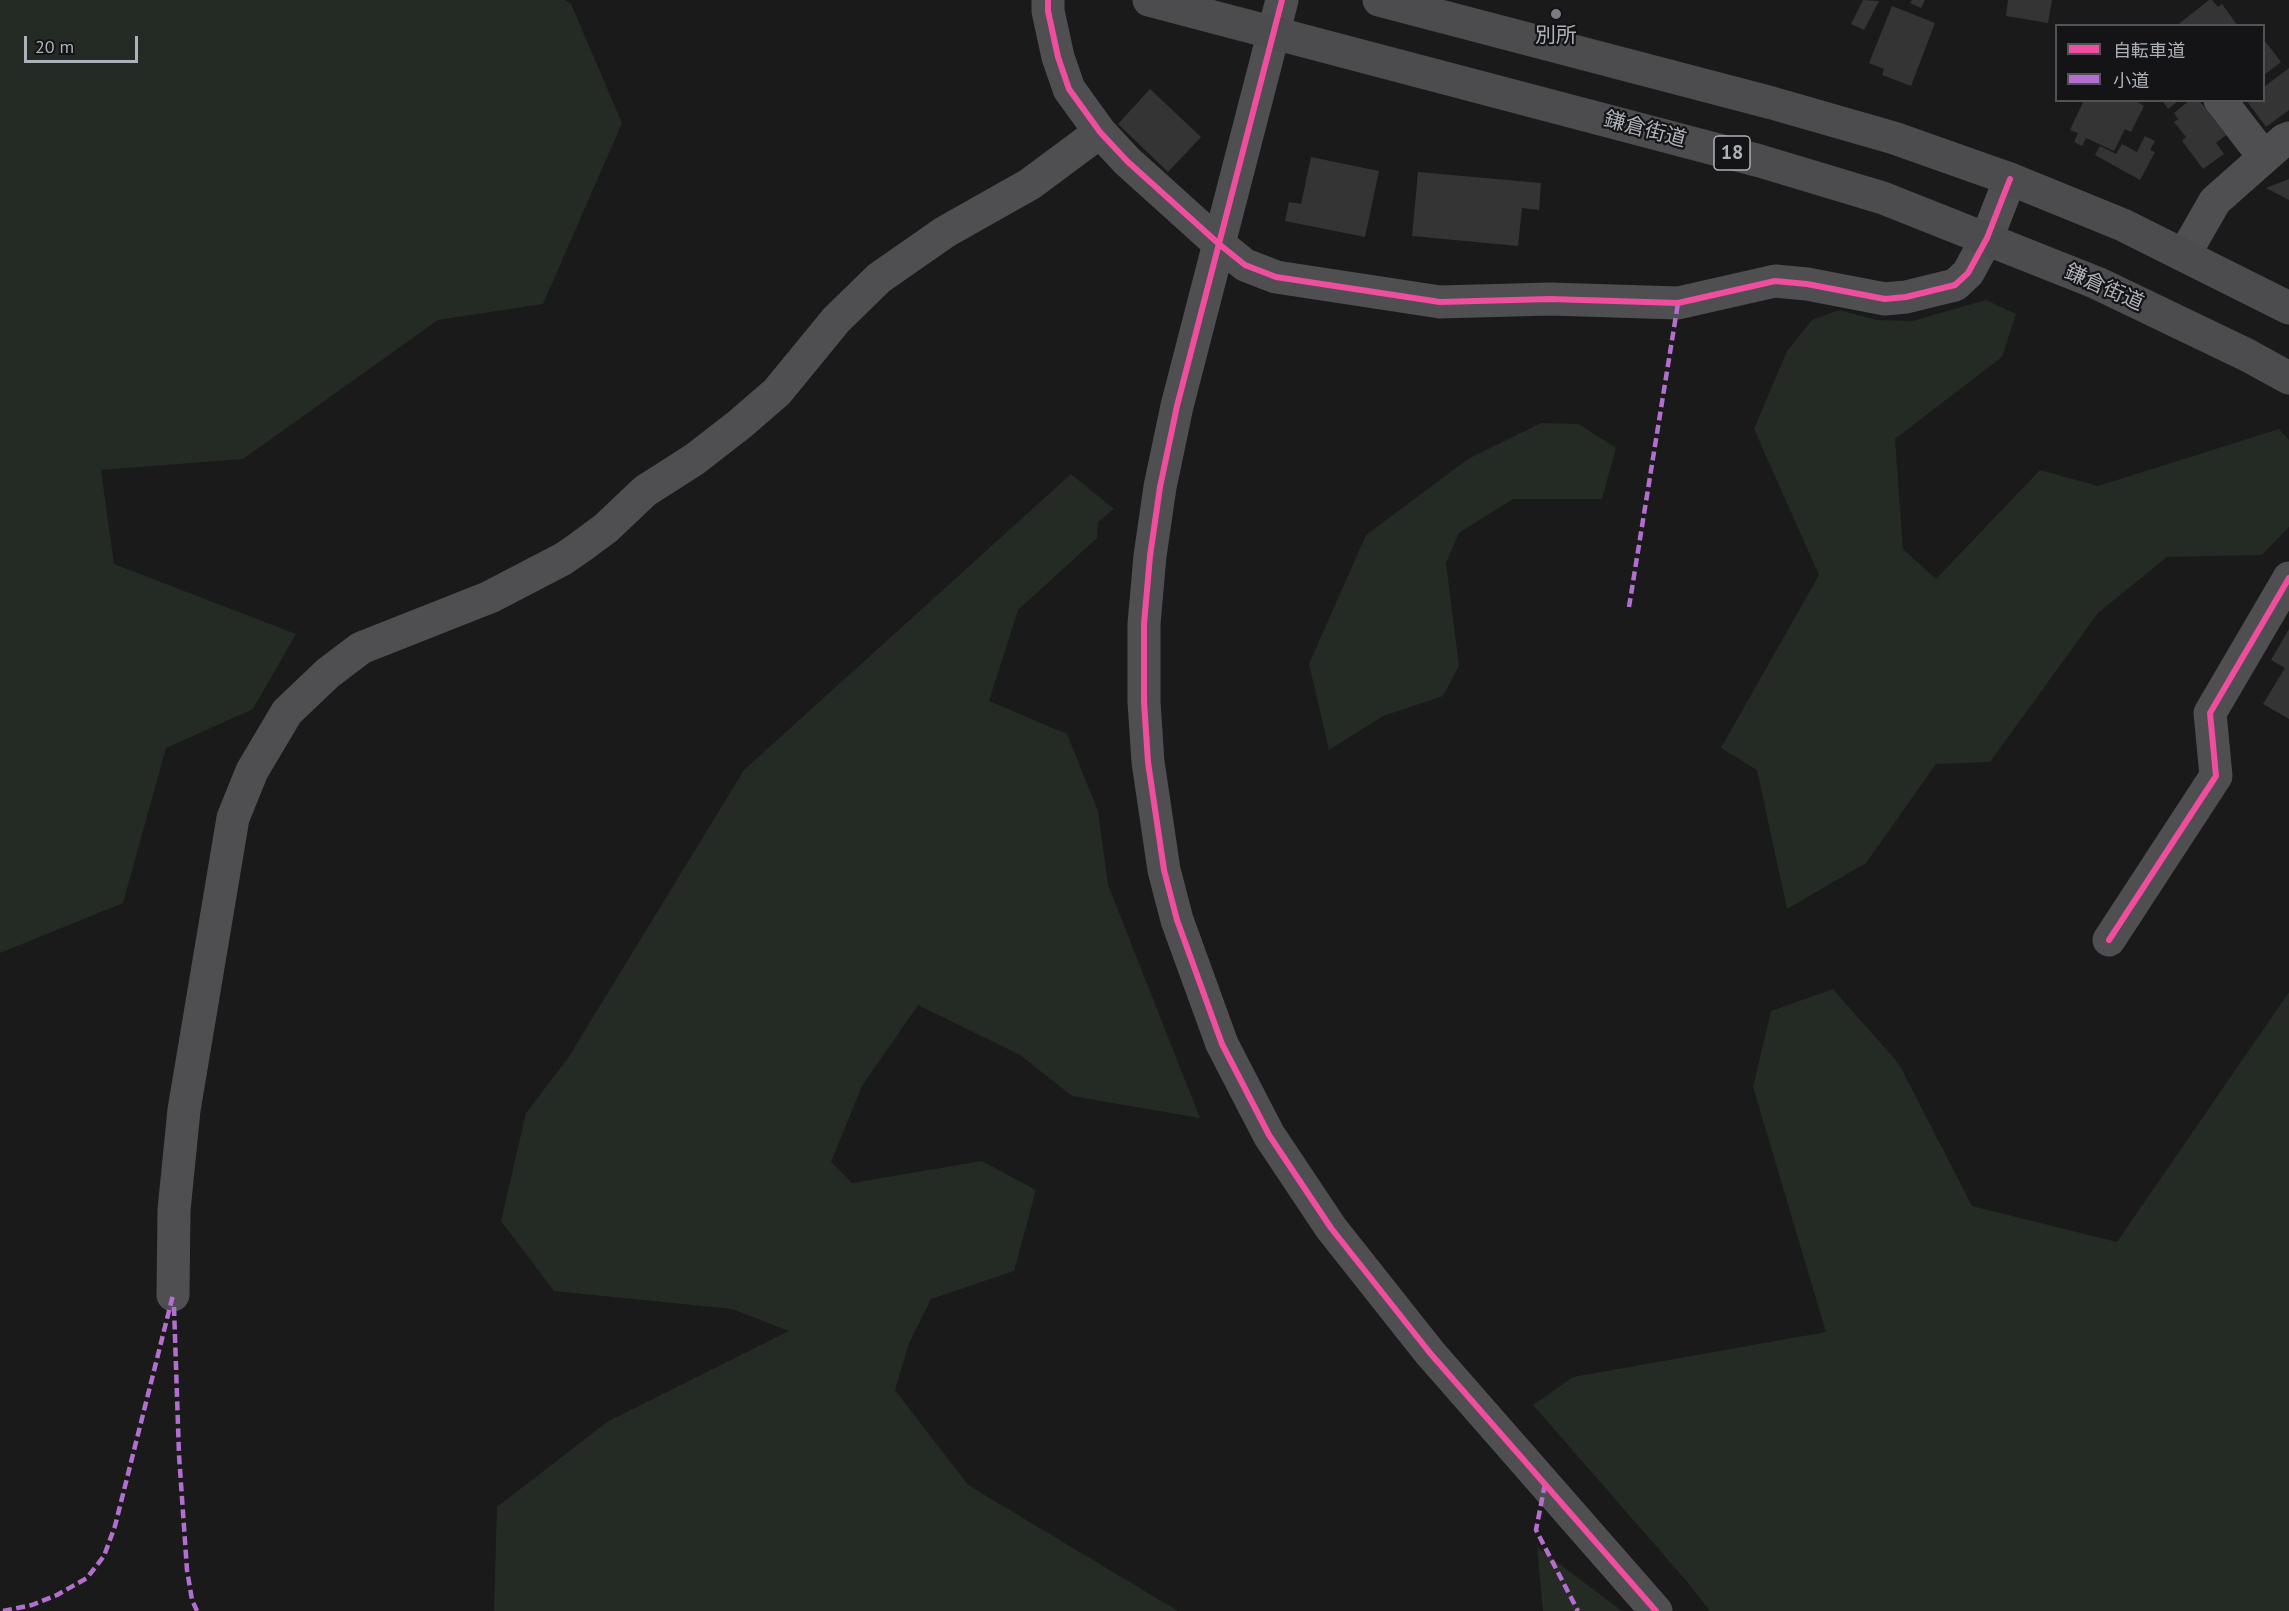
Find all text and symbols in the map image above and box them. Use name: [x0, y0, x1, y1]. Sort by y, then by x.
marker: 別所: [1549, 7, 1563, 21]
place label: 別所: [1535, 23, 1577, 49]
scale bar: [27, 24, 141, 62]
legend: [2055, 24, 2265, 102]
text: 20 m: [35, 35, 74, 58]
text: 自転車道: [2113, 39, 2185, 62]
text: 小道: [2113, 69, 2149, 92]
street label: 鎌倉街道: [1601, 107, 1689, 153]
road number: 18: [1714, 136, 1750, 170]
street label: 鎌倉街道: [2061, 259, 2147, 317]

